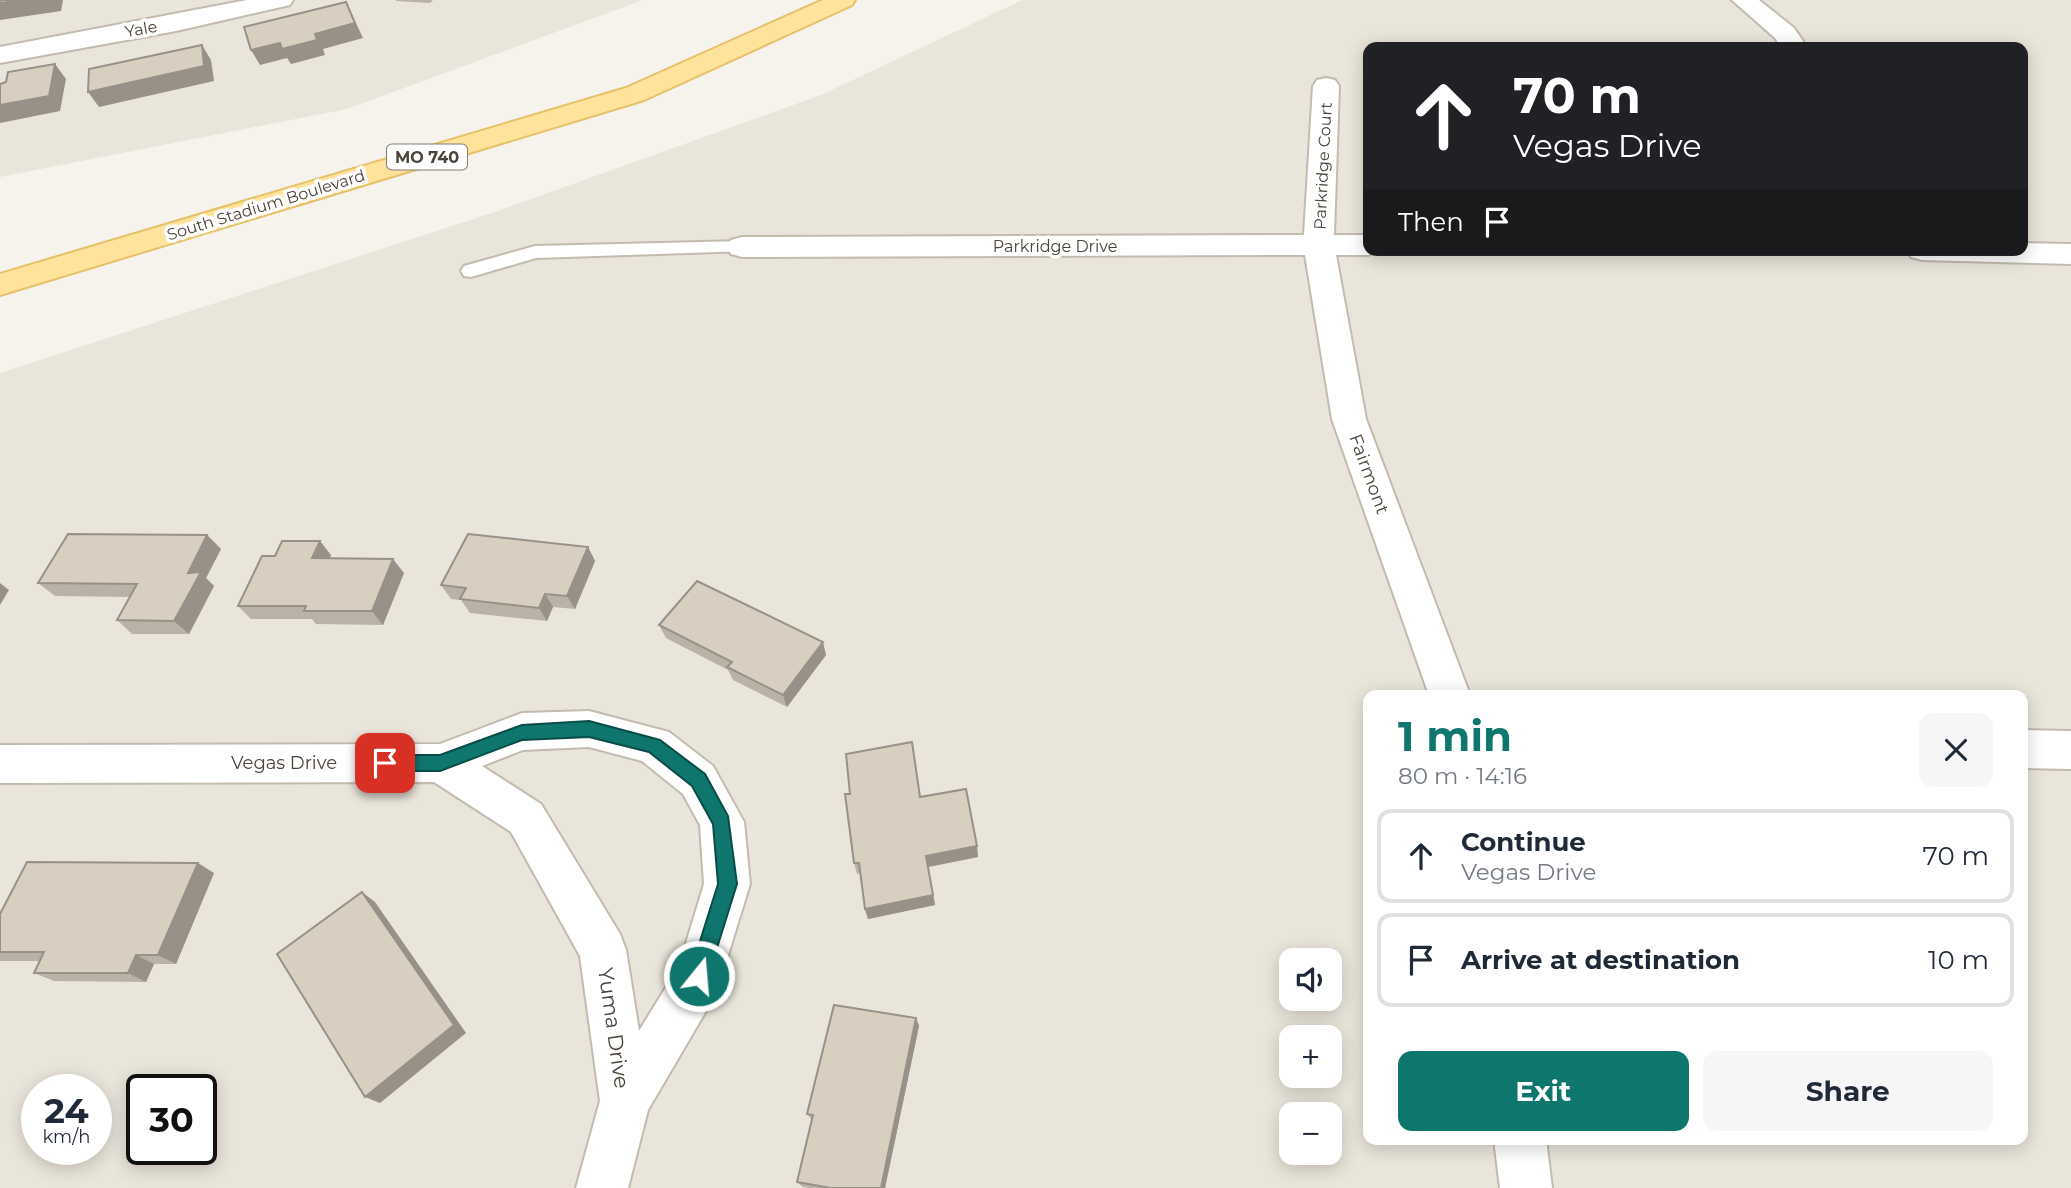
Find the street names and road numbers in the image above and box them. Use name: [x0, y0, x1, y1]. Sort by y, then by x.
street label: Yale: [123, 17, 159, 41]
street label: Parkridge Court: [1310, 101, 1336, 230]
road number: MO 740: [387, 144, 467, 169]
street label: South Stadium Boulevard: [165, 166, 367, 244]
street label: Parkridge Drive: [993, 237, 1117, 256]
street label: Fairmont: [1344, 431, 1394, 517]
street label: Vegas Drive: [231, 752, 337, 774]
street label: Yuma Drive: [593, 966, 635, 1090]

